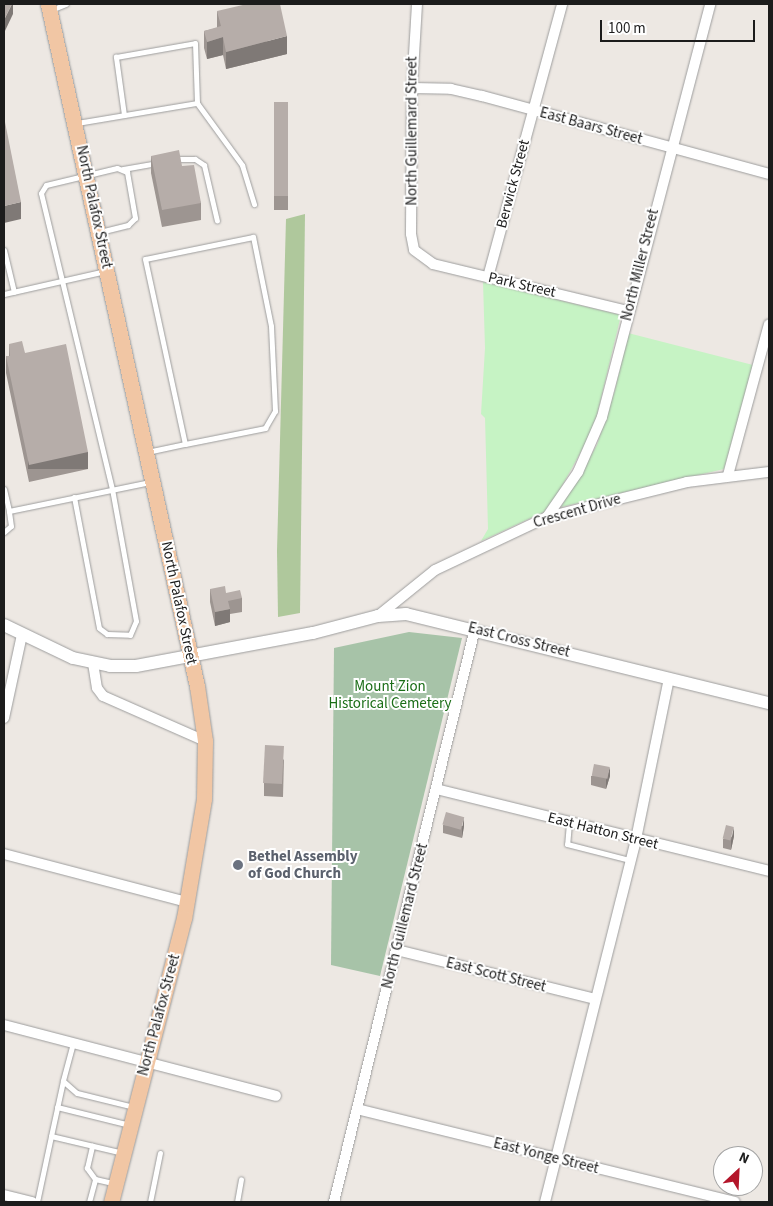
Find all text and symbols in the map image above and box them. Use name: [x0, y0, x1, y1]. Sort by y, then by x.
scale bar: [603, 10, 758, 42]
text: 100 m: [608, 18, 646, 39]
street label: North Guillemard Street: [403, 56, 421, 206]
street label: East Baars Street: [538, 104, 644, 148]
street label: Berwick Street: [493, 138, 533, 230]
street label: North Palafox Street: [72, 144, 116, 270]
street label: North Miller Street: [617, 207, 663, 323]
street label: Park Street: [487, 269, 557, 301]
street label: Crescent Drive: [531, 490, 623, 532]
street label: North Palafox Street: [157, 540, 201, 666]
street label: East Cross Street: [466, 619, 572, 661]
park label: Mount Zion Historical Cemetery: [328, 677, 452, 712]
street label: East Hatton Street: [546, 809, 660, 853]
street label: North Guillemard Street: [378, 841, 432, 991]
place label: Bethel Assembly of God Church: [248, 847, 357, 882]
marker: Bethel Assembly of God Church: [232, 859, 244, 871]
street label: North Palafox Street: [134, 952, 184, 1078]
street label: East Scott Street: [444, 954, 548, 996]
street label: East Yonge Street: [492, 1134, 600, 1178]
north arrow: [713, 1146, 763, 1196]
text: N: [735, 1147, 752, 1169]

